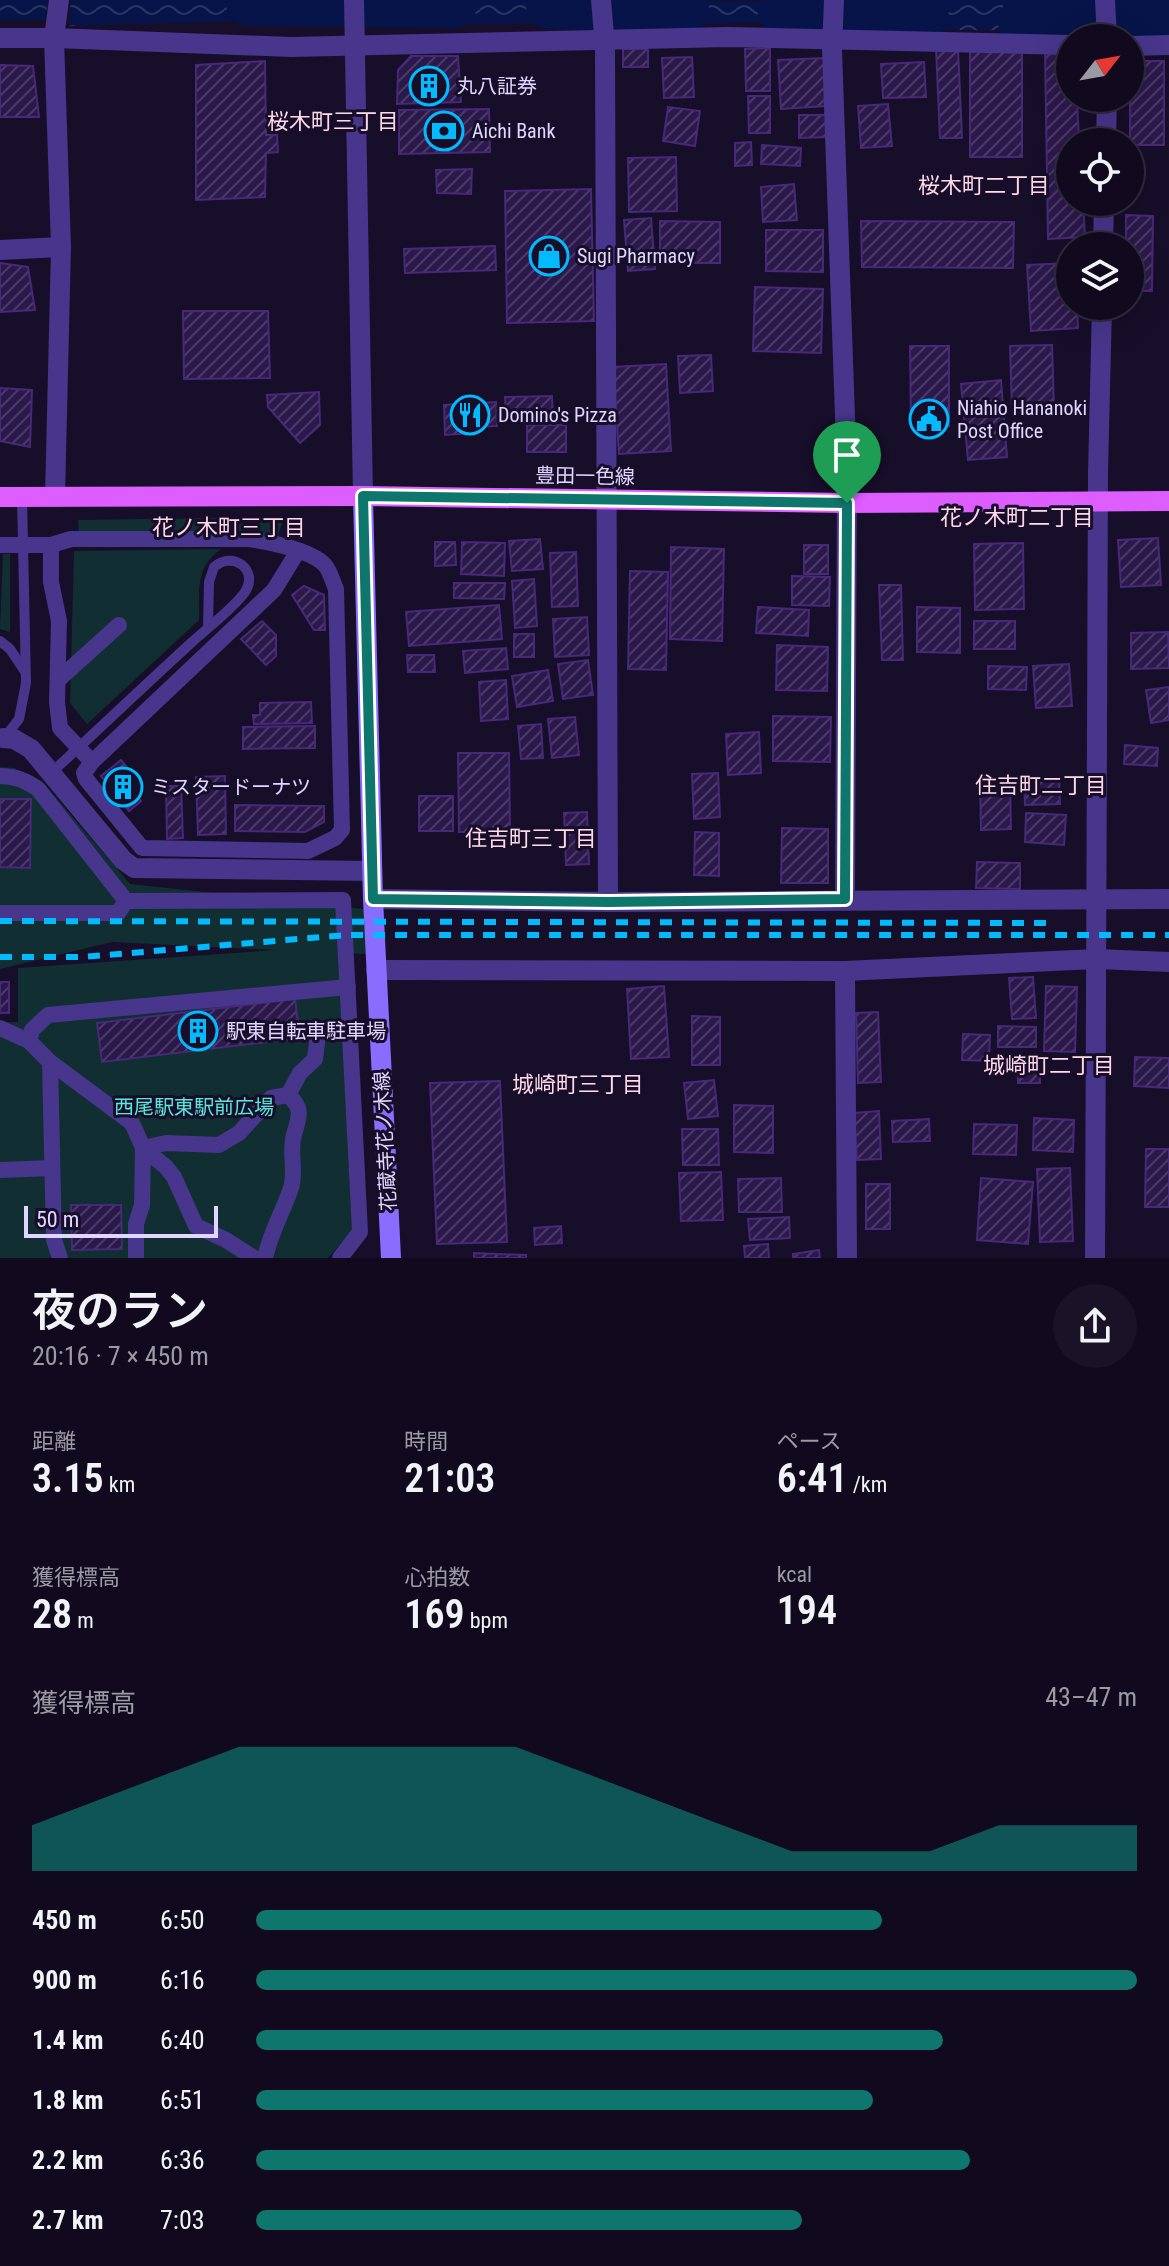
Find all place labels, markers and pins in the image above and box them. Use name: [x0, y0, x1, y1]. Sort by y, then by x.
building icon: 丸八証券: [408, 65, 450, 107]
place label: 丸八証券: [457, 74, 537, 98]
bank icon: Aichi Bank: [423, 110, 465, 152]
place label: Aichi Bank: [472, 119, 555, 143]
shop icon: Sugi Pharmacy: [528, 235, 570, 277]
place label: Sugi Pharmacy: [577, 244, 695, 268]
restaurant icon: Domino's Pizza: [449, 394, 491, 436]
place label: Niahio Hananoki Post Office: [957, 396, 1087, 443]
public building icon: Niahio Hananoki Post Office: [908, 398, 950, 440]
place label: Domino's Pizza: [498, 403, 617, 427]
pin: [813, 421, 881, 503]
building icon: ミスタードーナツ: [102, 766, 144, 808]
place label: ミスタードーナツ: [151, 775, 311, 799]
building icon: 駅東自転車駐車場: [177, 1010, 219, 1052]
place label: 駅東自転車駐車場: [226, 1019, 386, 1043]

